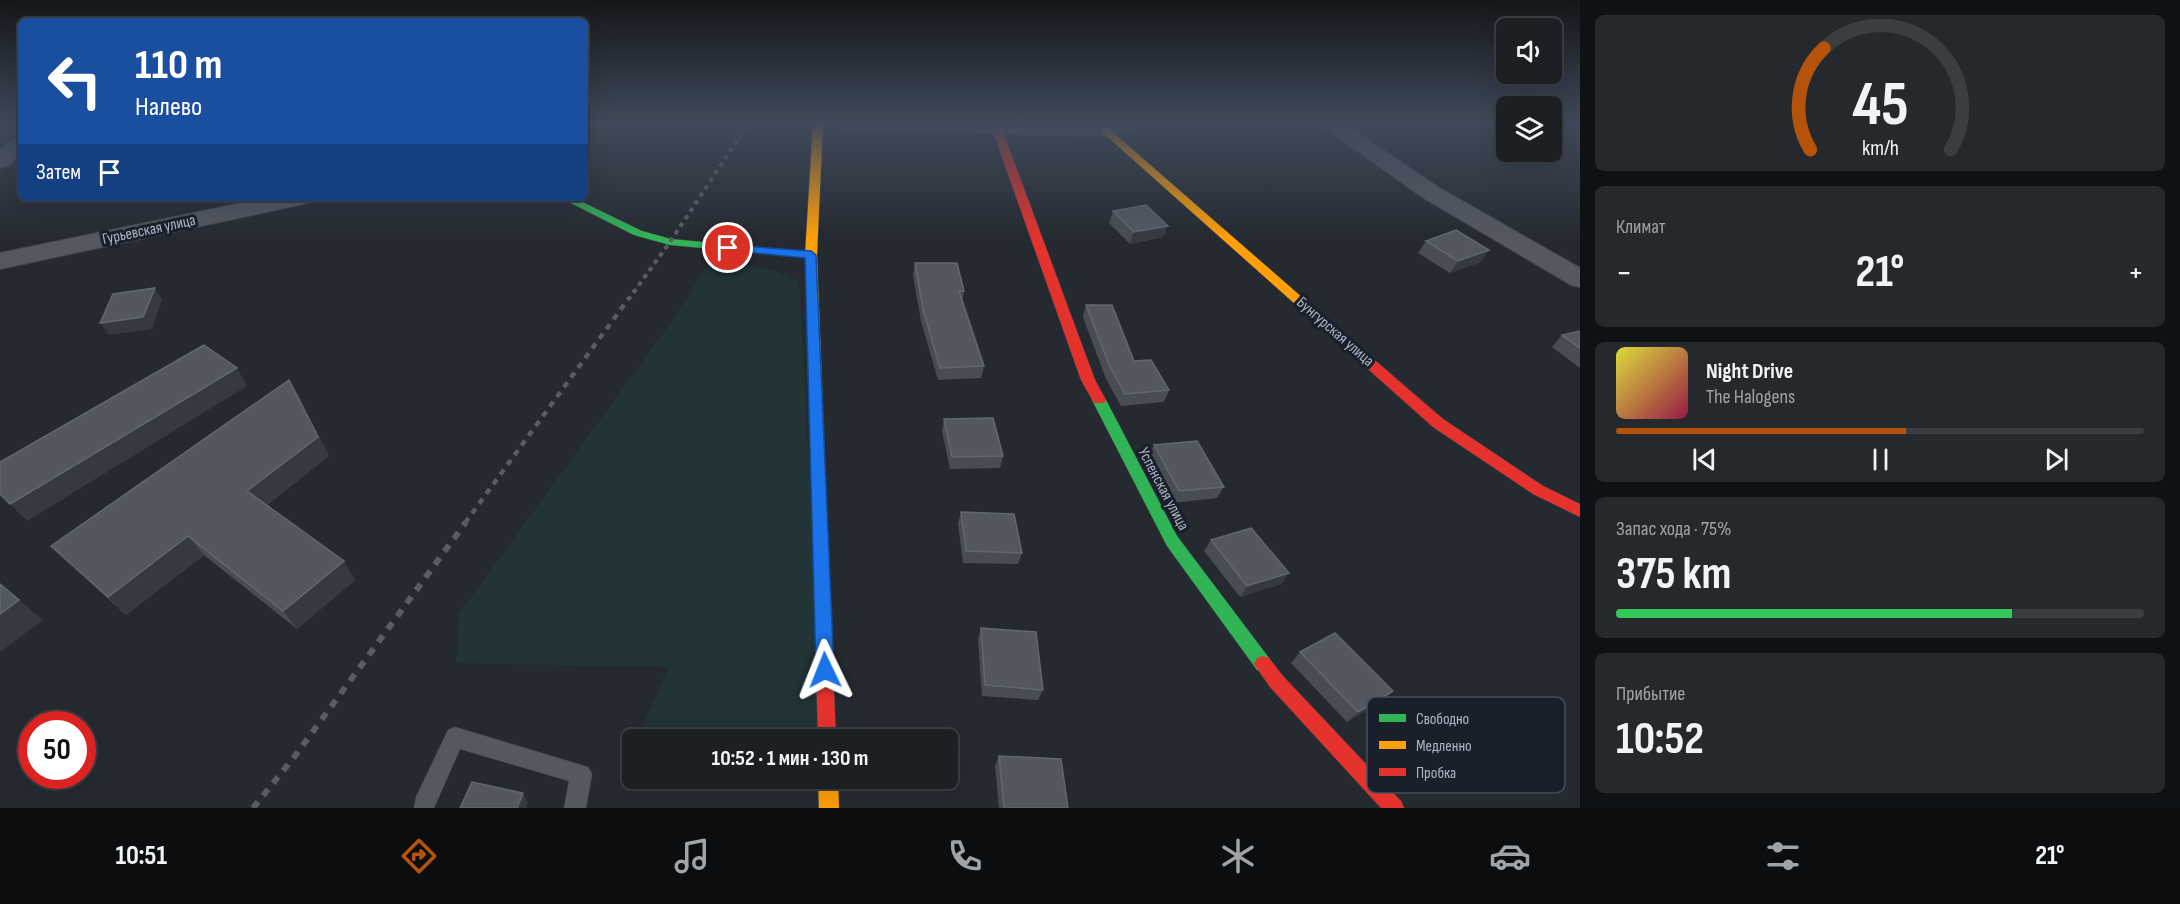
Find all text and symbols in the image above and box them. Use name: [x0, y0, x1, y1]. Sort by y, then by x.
map controls: [1496, 18, 1562, 162]
button: sound: [1496, 18, 1562, 84]
text: 110 m: [135, 40, 222, 91]
icon: left: [36, 42, 114, 120]
text: 45: [1852, 68, 1908, 143]
text: Налево: [135, 91, 202, 123]
button: layers: [1496, 96, 1562, 162]
text: km/h: [1861, 136, 1899, 161]
icon: arrive: [93, 156, 126, 189]
text: Затем: [36, 159, 81, 186]
street label: Гурьевская улица: [101, 211, 197, 249]
text: Климат: [1616, 215, 1666, 239]
pin: [702, 222, 753, 273]
icon: arrive: [711, 231, 744, 264]
text: 21°: [1856, 245, 1904, 300]
text: −: [1616, 253, 1632, 293]
text: +: [2128, 253, 2144, 293]
street label: Бунгурская улица: [1292, 293, 1378, 371]
text: Night Drive: [1706, 358, 1793, 385]
text: The Halogens: [1706, 385, 1795, 409]
icon: previous: [1688, 443, 1721, 476]
icon: pause: [1864, 443, 1897, 476]
icon: next: [2040, 443, 2073, 476]
street label: Успенская улица: [1133, 444, 1193, 534]
text: Запас хода · 75%: [1616, 517, 1732, 541]
text: 375 km: [1616, 547, 1731, 602]
position arrow: [793, 638, 857, 702]
text: Прибытие: [1616, 682, 1685, 706]
legend: [1367, 697, 1565, 793]
text: Свободно: [1416, 710, 1469, 729]
speed limit sign: 50: [18, 711, 96, 789]
text: 10:52: [1616, 712, 1704, 767]
text: Медленно: [1416, 737, 1472, 756]
text: 10:52 · 1 мин · 130 m: [712, 745, 868, 772]
text: Пробка: [1416, 764, 1456, 783]
icon: directions: [398, 835, 440, 877]
icon: music: [671, 835, 713, 877]
icon: phone: [944, 835, 986, 877]
icon: climate: [1217, 835, 1259, 877]
icon: car: [1489, 835, 1531, 877]
icon: filters: [1762, 835, 1804, 877]
text: 10:51: [115, 840, 167, 872]
text: 21°: [2035, 840, 2064, 872]

